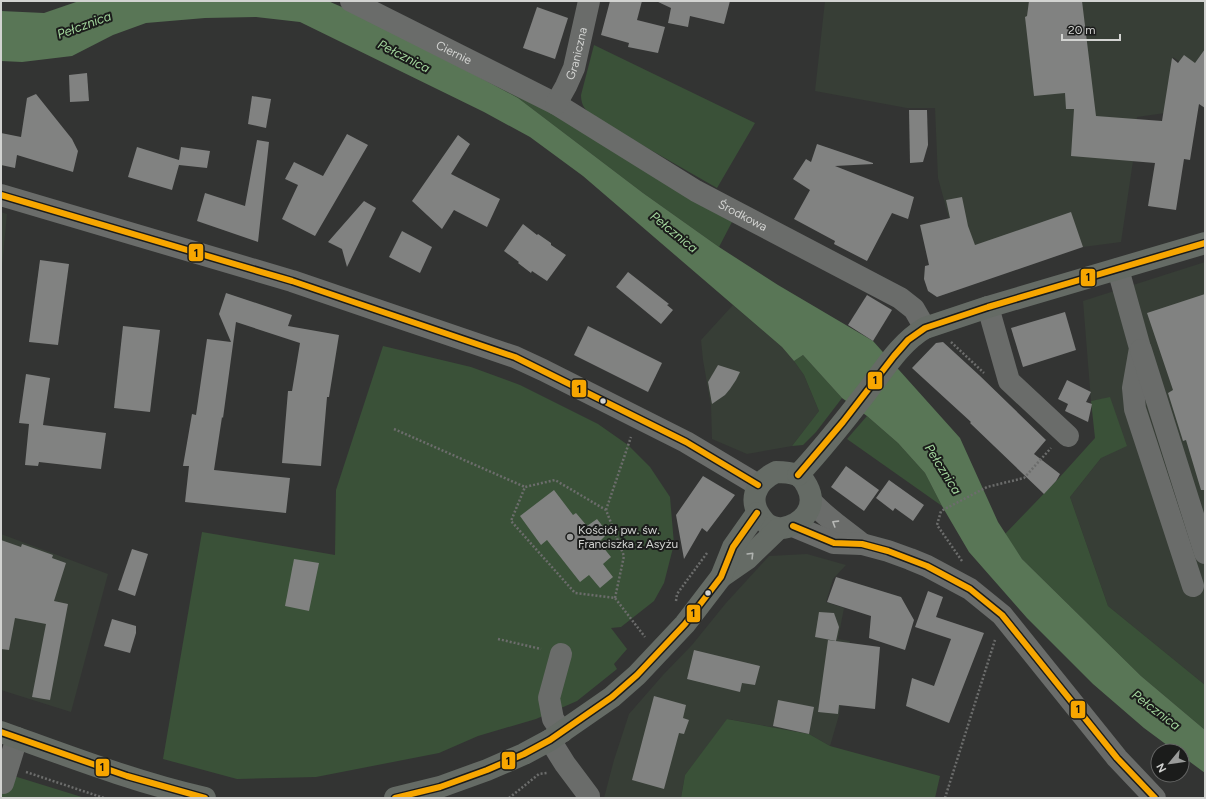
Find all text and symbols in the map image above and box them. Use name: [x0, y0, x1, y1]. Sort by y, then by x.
water label: Pełcznica: [55, 8, 113, 42]
scale bar: [1062, 16, 1120, 42]
text: 20 m: [1068, 23, 1096, 37]
street label: Graniczna: [563, 26, 590, 82]
water label: Pełcznica: [375, 36, 433, 76]
street label: Ciernie: [434, 38, 474, 68]
street label: Środkowa: [716, 197, 770, 234]
water label: Pełcznica: [647, 208, 701, 256]
line badge: 1: [188, 243, 204, 262]
text: 1: [194, 247, 198, 260]
line badge: 1: [1080, 268, 1096, 287]
text: 1: [1086, 271, 1090, 284]
line badge: 1: [867, 371, 883, 390]
text: 1: [873, 374, 877, 387]
line badge: 1: [571, 379, 587, 398]
text: 1: [577, 383, 581, 396]
unlabelled marker: [598, 396, 608, 406]
water label: Pełcznica: [922, 441, 965, 497]
one-way arrow: [833, 521, 840, 528]
place label: Kościół pw. św. Franciszka z Asyżu: [578, 523, 678, 551]
marker: Kościół pw. św. Franciszka z Asyżu: [565, 532, 575, 542]
one-way arrow: [746, 552, 753, 560]
unlabelled marker: [703, 588, 713, 598]
line badge: 1: [686, 604, 701, 623]
text: 1: [691, 607, 695, 620]
water label: Pełcznica: [1129, 687, 1183, 733]
line badge: 1: [1070, 700, 1086, 719]
text: 1: [1076, 703, 1080, 716]
north arrow: [1150, 743, 1190, 783]
line badge: 1: [501, 751, 516, 770]
text: 1: [506, 755, 510, 768]
line badge: 1: [95, 758, 110, 777]
text: 1: [100, 761, 104, 774]
text: N: [1154, 761, 1169, 774]

